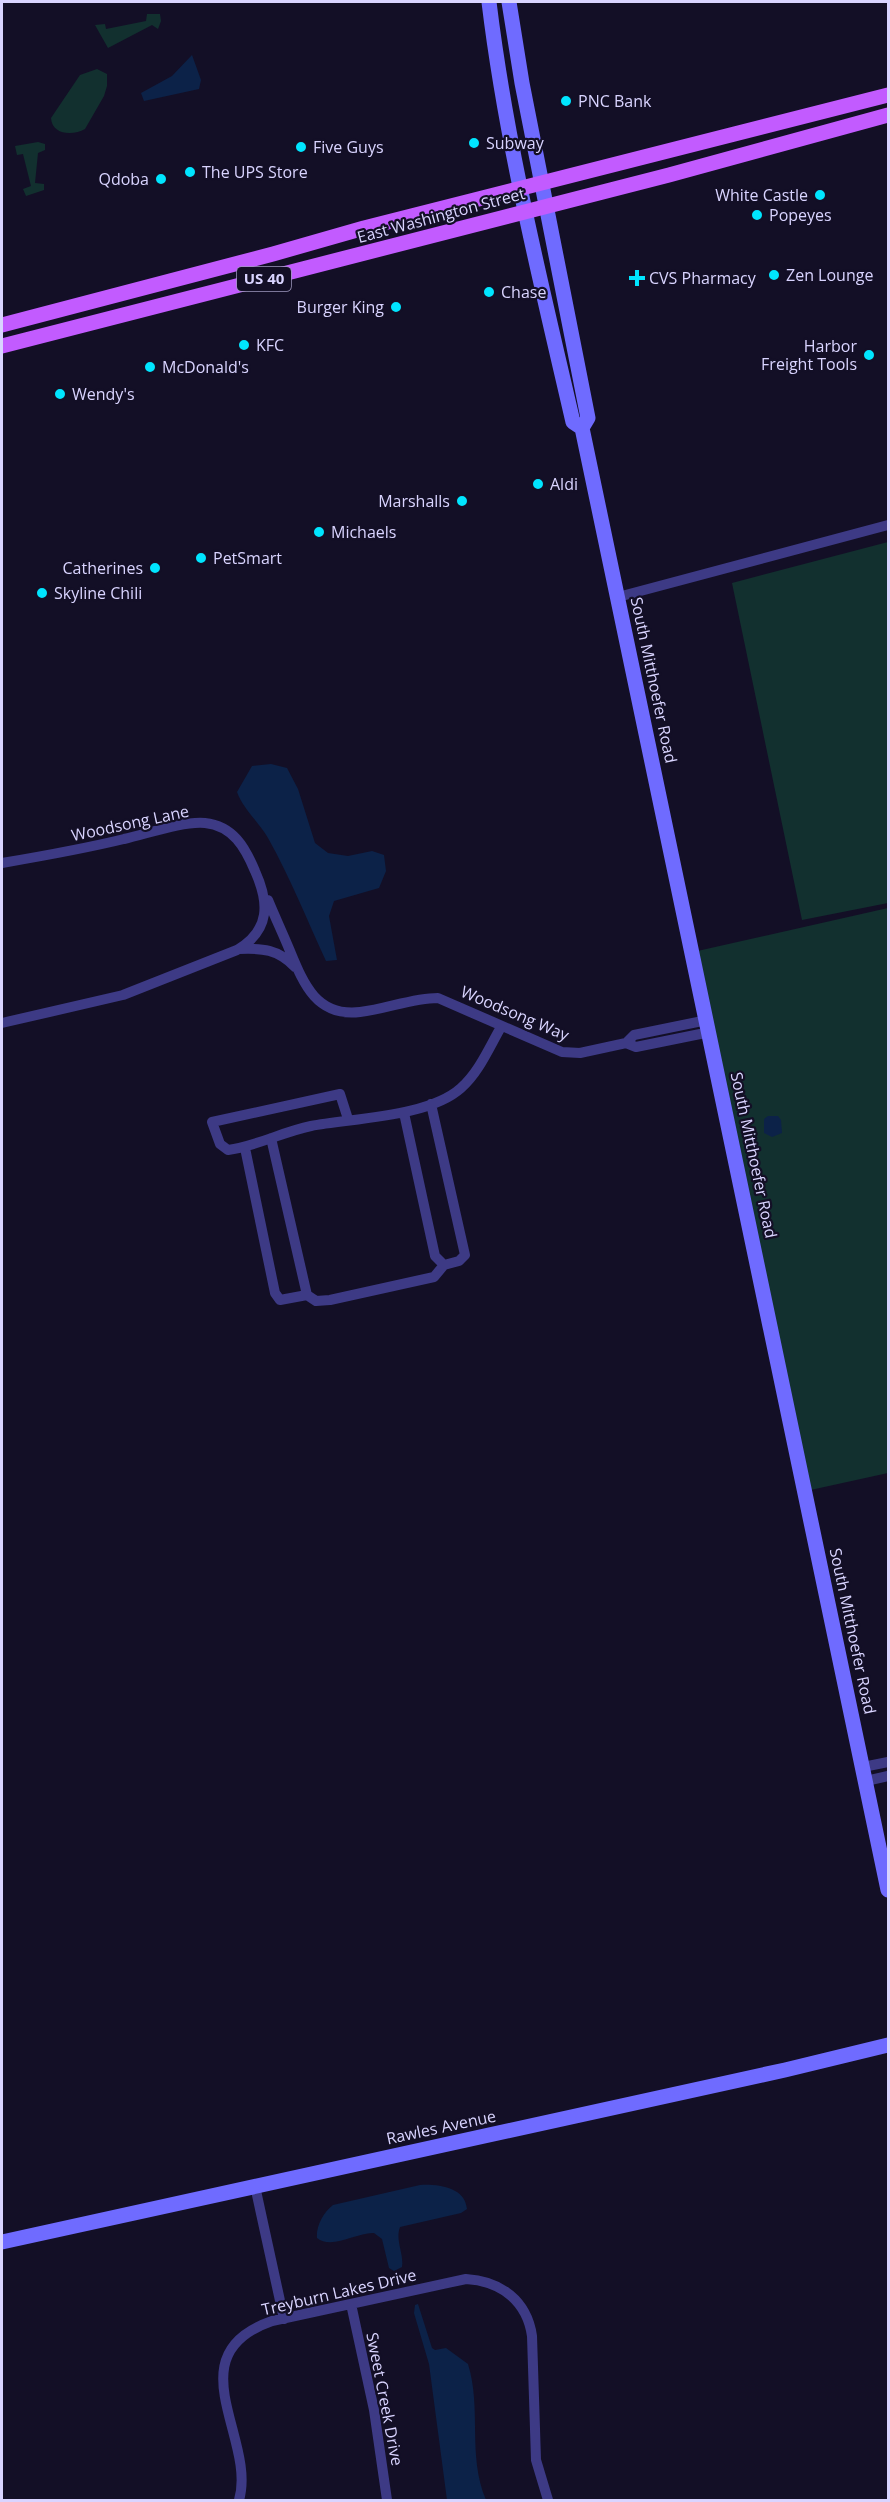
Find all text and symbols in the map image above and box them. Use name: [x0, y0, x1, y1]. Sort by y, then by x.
place label: PNC Bank: [578, 90, 652, 112]
marker: PNC Bank: [559, 94, 573, 108]
place label: Subway: [486, 132, 545, 154]
place label: Five Guys: [313, 136, 384, 158]
marker: Subway: [467, 136, 481, 150]
marker: Five Guys: [294, 140, 308, 154]
place label: The UPS Store: [202, 161, 308, 183]
marker: The UPS Store: [183, 165, 197, 179]
place label: Qdoba: [98, 168, 149, 190]
marker: Qdoba: [154, 172, 168, 186]
street label: East Washington Street: [355, 182, 528, 248]
place label: White Castle: [715, 184, 808, 206]
marker: White Castle: [813, 188, 827, 202]
place label: Popeyes: [769, 204, 832, 226]
marker: Popeyes: [750, 208, 764, 222]
place label: Zen Lounge: [786, 264, 873, 286]
road number: US 40: [237, 267, 291, 291]
place label: CVS Pharmacy: [649, 267, 757, 289]
marker: Zen Lounge: [767, 268, 781, 282]
marker: CVS Pharmacy: [630, 271, 644, 285]
place label: Chase: [501, 281, 546, 303]
marker: Chase: [482, 285, 496, 299]
place label: Burger King: [297, 296, 384, 318]
marker: Burger King: [389, 300, 403, 314]
place label: KFC: [256, 334, 284, 356]
place label: Harbor Freight Tools: [761, 335, 857, 375]
marker: KFC: [237, 338, 251, 352]
marker: Harbor Freight Tools: [862, 348, 876, 362]
place label: McDonald's: [162, 356, 249, 378]
marker: McDonald's: [143, 360, 157, 374]
place label: Wendy's: [72, 383, 135, 405]
marker: Wendy's: [53, 387, 67, 401]
place label: Aldi: [550, 473, 578, 495]
marker: Aldi: [531, 477, 545, 491]
place label: Marshalls: [378, 490, 450, 512]
marker: Marshalls: [455, 494, 469, 508]
place label: Michaels: [331, 521, 396, 543]
marker: Michaels: [312, 525, 326, 539]
place label: PetSmart: [213, 547, 282, 569]
marker: PetSmart: [194, 551, 208, 565]
place label: Catherines: [63, 557, 143, 579]
marker: Catherines: [148, 561, 162, 575]
place label: Skyline Chili: [54, 582, 142, 604]
marker: Skyline Chili: [35, 586, 49, 600]
street label: South Mitthoefer Road: [626, 595, 682, 765]
street label: Woodsong Lane: [69, 800, 191, 846]
street label: Woodsong Way: [458, 980, 573, 1046]
street label: South Mitthoefer Road: [726, 1070, 782, 1240]
street label: South Mitthoefer Road: [825, 1546, 881, 1716]
street label: Rawles Avenue: [384, 2105, 498, 2149]
street label: Treyburn Lakes Drive: [260, 2264, 418, 2320]
street label: Sweet Creek Drive: [361, 2330, 409, 2468]

